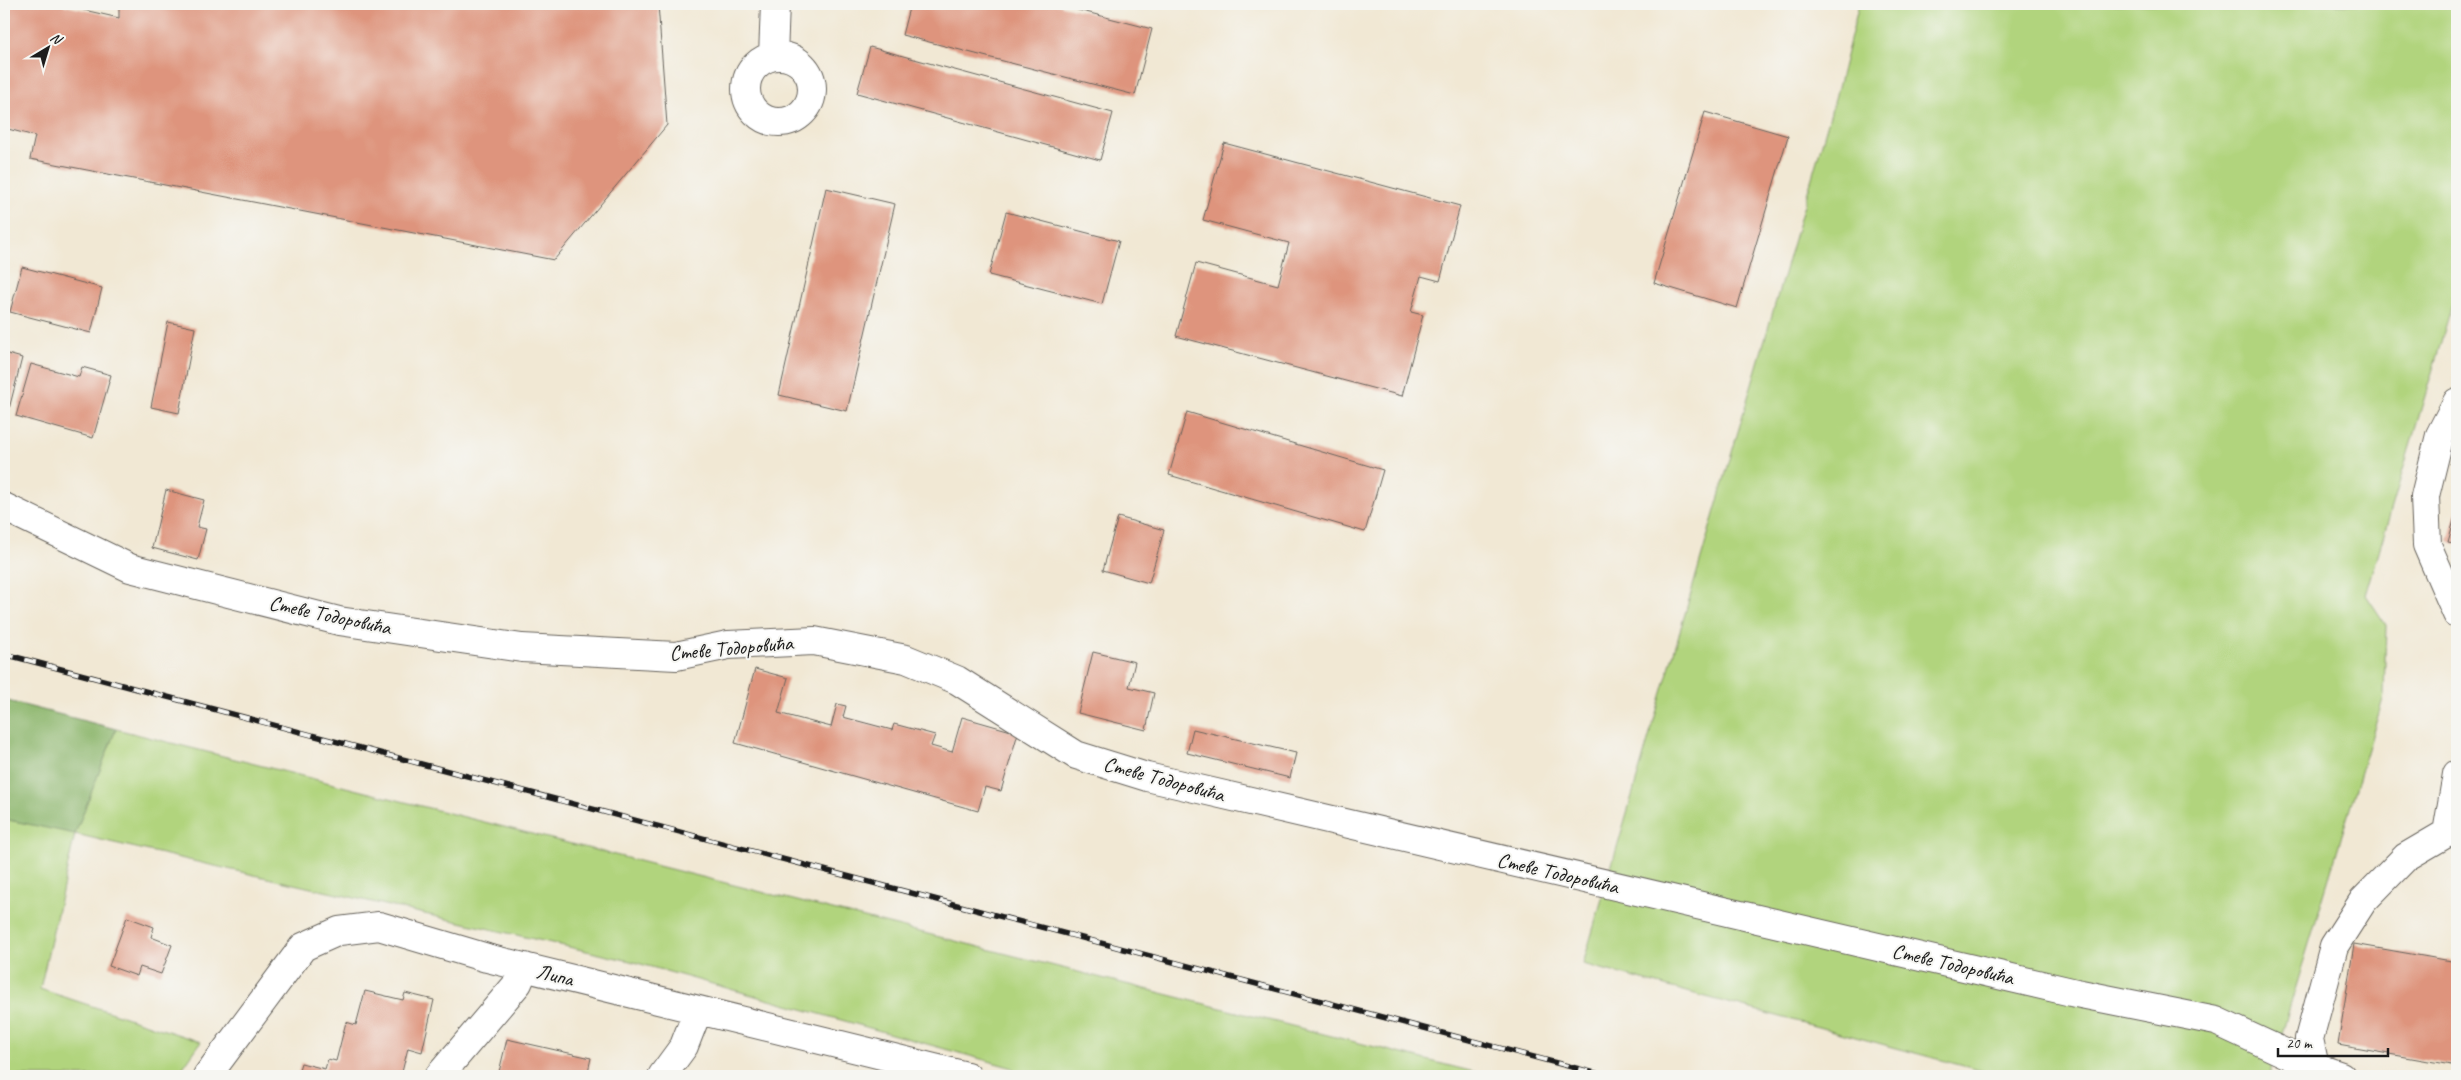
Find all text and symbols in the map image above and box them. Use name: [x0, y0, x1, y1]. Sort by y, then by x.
north arrow: [22, 22, 72, 72]
text: N: [47, 29, 66, 49]
street label: Стеве Тодоровића: [267, 589, 395, 641]
street label: Стеве Тодоровића: [668, 629, 796, 666]
street label: Стеве Тодоровића: [1101, 750, 1229, 808]
street label: Стеве Тодоровића: [1495, 846, 1623, 900]
street label: Стеве Тодоровића: [1890, 937, 2018, 991]
street label: Липа: [534, 958, 578, 992]
scale bar: [2278, 1025, 2388, 1057]
text: 20 m: [2286, 1034, 2313, 1053]

